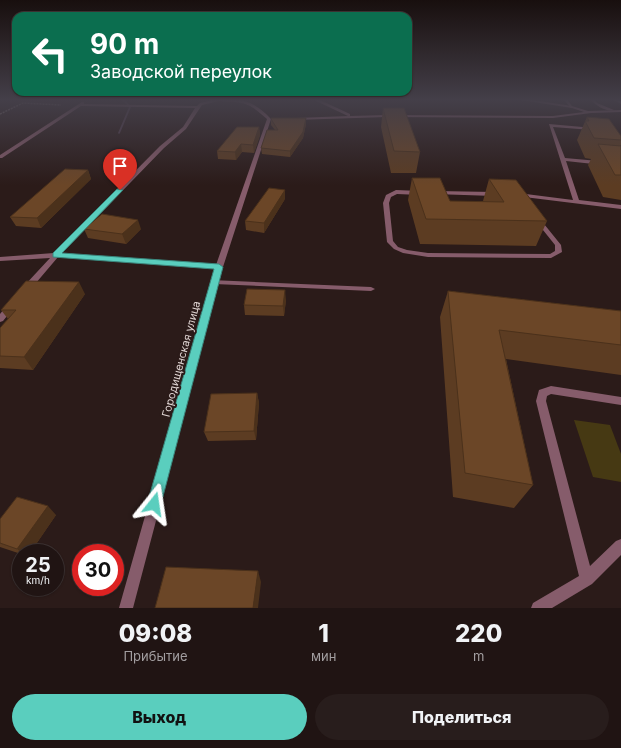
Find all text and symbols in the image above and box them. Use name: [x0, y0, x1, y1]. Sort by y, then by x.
text: 90 m: [90, 27, 159, 61]
icon: left: [24, 28, 76, 80]
text: Заводской переулок: [90, 61, 272, 82]
pin: [103, 149, 137, 190]
icon: arrive: [109, 155, 131, 177]
street label: Городищенская улица: [159, 299, 203, 419]
position arrow: [133, 483, 175, 525]
speed limit sign: 30: [72, 544, 124, 596]
text: 25: [25, 553, 51, 577]
text: km/h: [26, 574, 50, 586]
text: 09:08: [119, 619, 192, 648]
text: 1: [318, 619, 329, 648]
text: 220: [455, 619, 502, 648]
text: Прибытие: [123, 648, 188, 664]
text: мин: [311, 648, 336, 664]
text: m: [473, 648, 484, 664]
button: Выход: [12, 694, 307, 740]
button: Поделиться: [315, 694, 609, 740]

